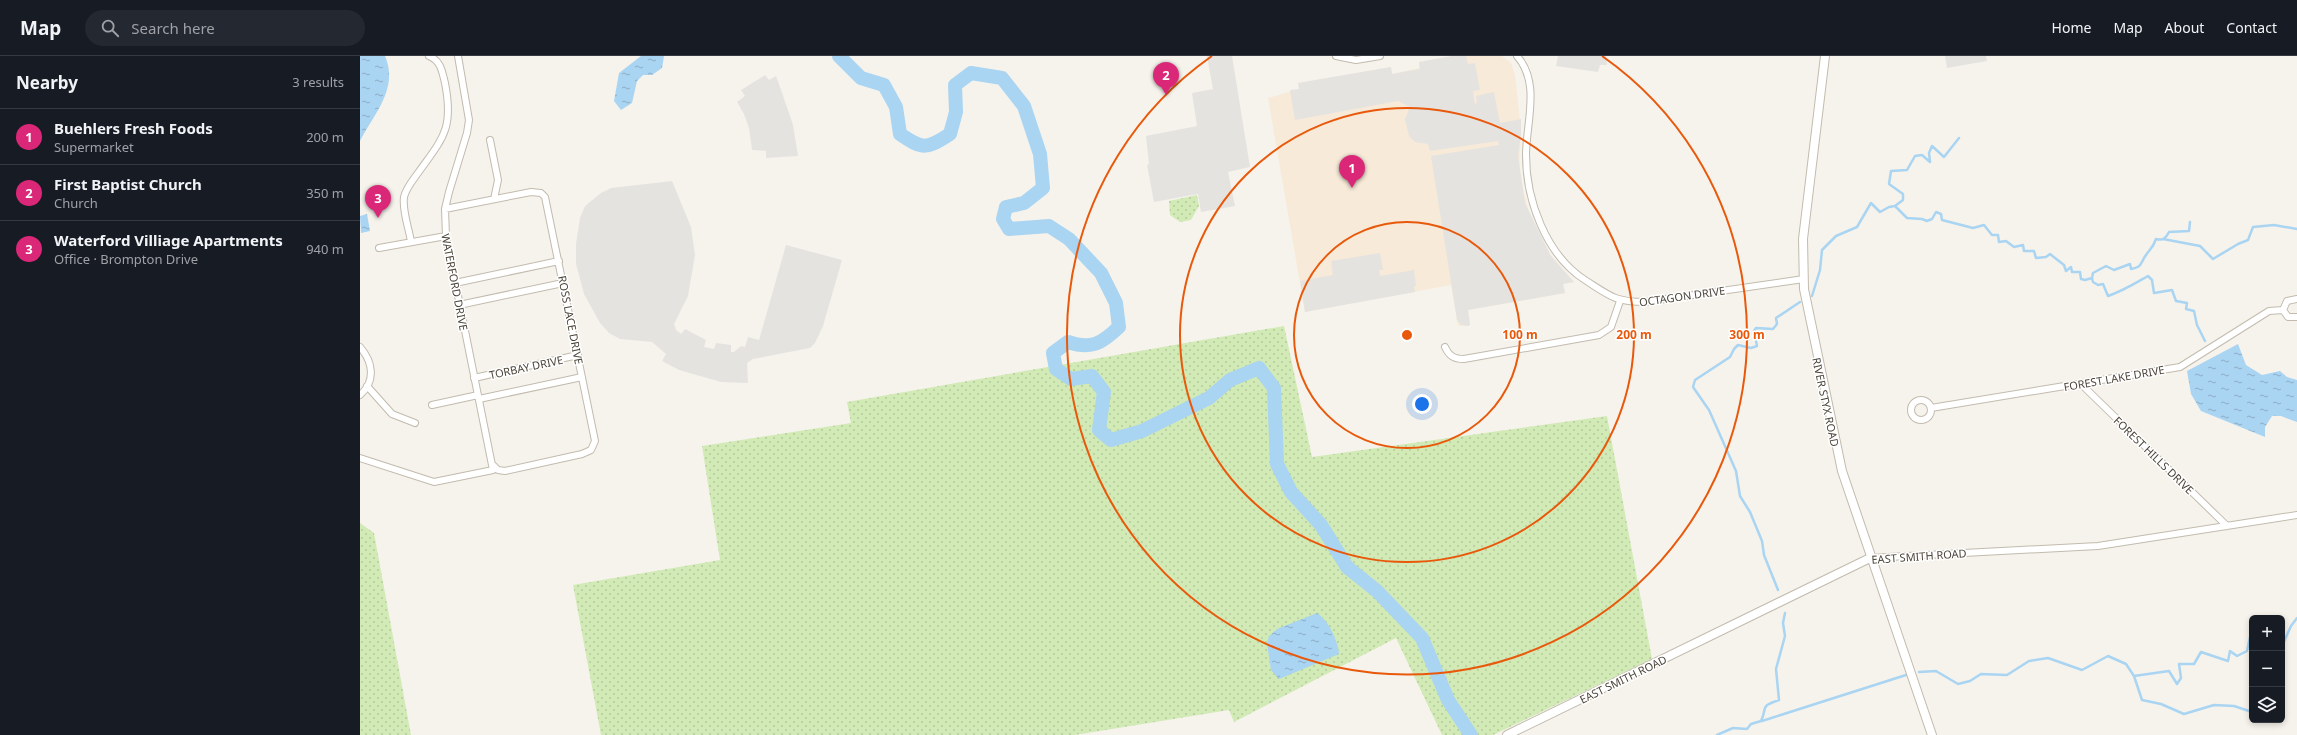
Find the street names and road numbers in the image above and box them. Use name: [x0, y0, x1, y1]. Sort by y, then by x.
street label: WATERFORD DRIVE: [438, 232, 472, 332]
street label: ROSS LACE DRIVE: [555, 274, 587, 366]
street label: OCTAGON DRIVE: [1638, 283, 1726, 309]
street label: TORBAY DRIVE: [488, 352, 564, 382]
street label: RIVER STYX ROAD: [1809, 356, 1843, 448]
street label: FOREST LAKE DRIVE: [2062, 362, 2166, 394]
street label: FOREST HILLS DRIVE: [2111, 413, 2197, 497]
street label: EAST SMITH ROAD: [1871, 545, 1967, 567]
street label: EAST SMITH ROAD: [1577, 651, 1669, 707]

